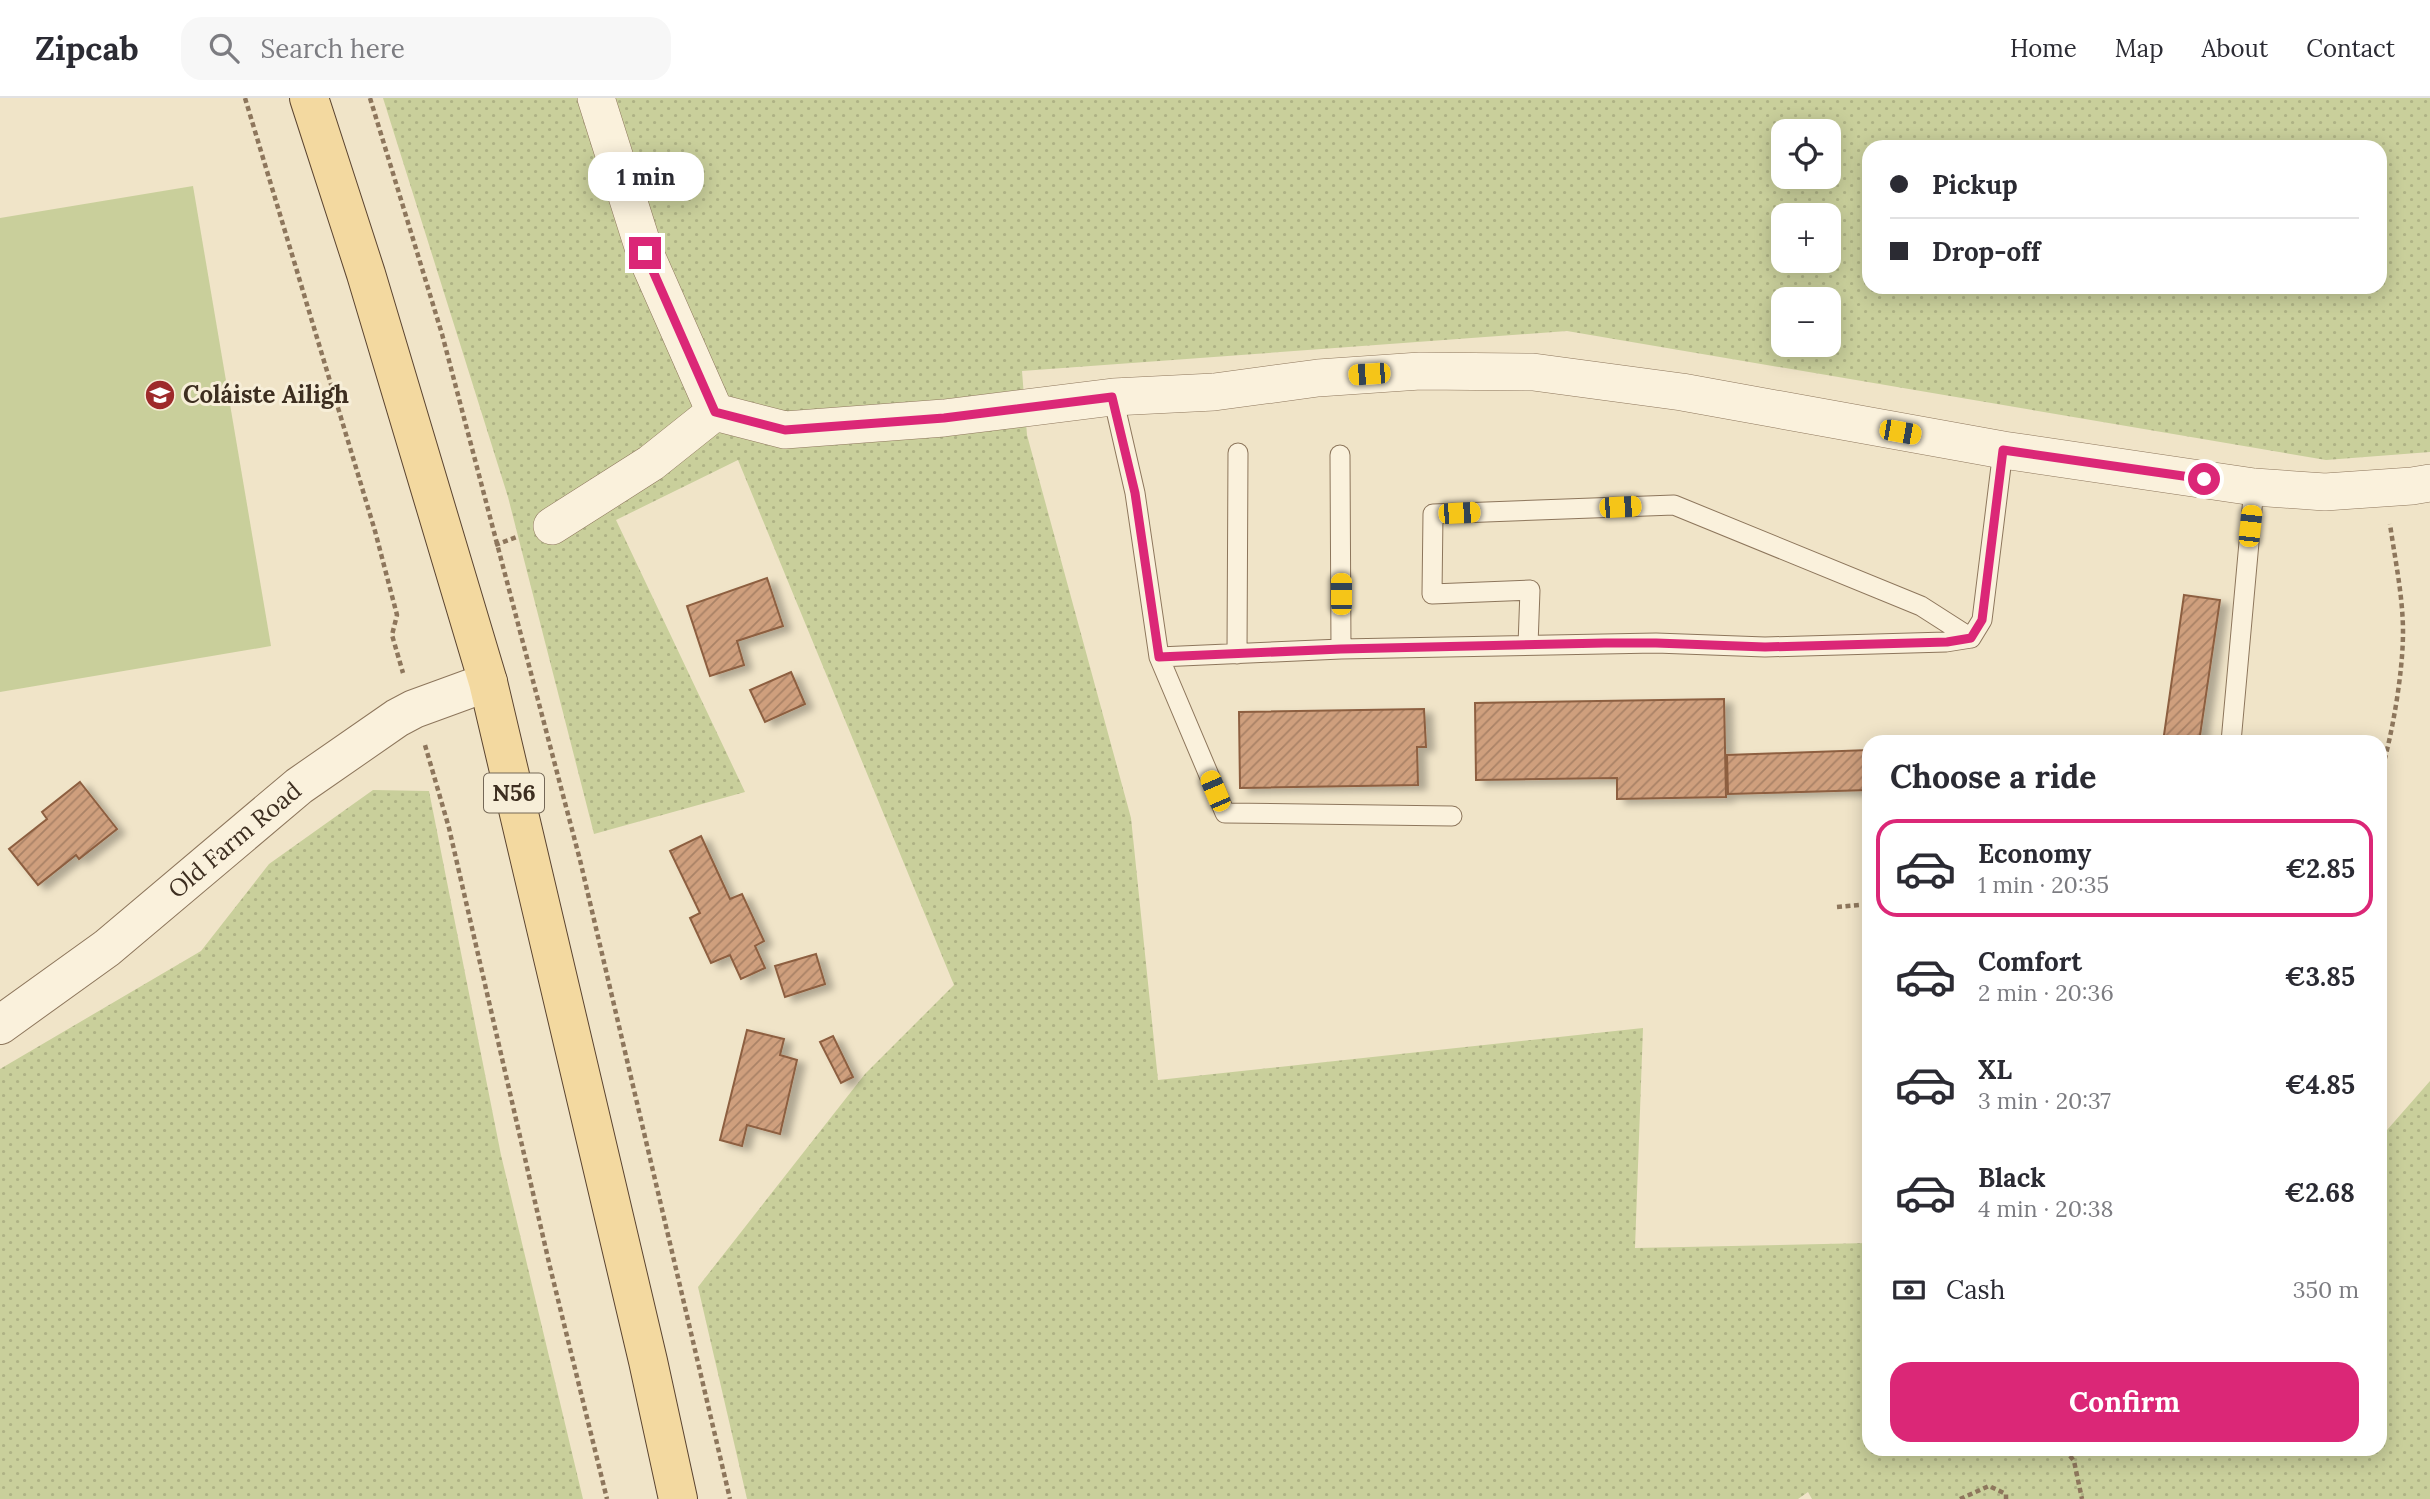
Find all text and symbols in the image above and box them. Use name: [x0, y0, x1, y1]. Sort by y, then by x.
search box: [181, 17, 671, 80]
text: Zipcab: [35, 27, 139, 69]
icon: search: [205, 29, 243, 67]
text: Search here: [261, 32, 405, 65]
text: Home: [2010, 33, 2077, 64]
text: Map: [2115, 33, 2164, 64]
text: About: [2202, 33, 2268, 64]
text: Contact: [2306, 33, 2395, 64]
map controls: [1771, 119, 1841, 357]
button: locate: [1771, 119, 1841, 189]
callout: 1 min: [587, 152, 703, 200]
text: 1 min: [617, 162, 675, 191]
text: Pickup: [1932, 168, 2018, 201]
button: +: [1771, 203, 1841, 273]
text: Drop-off: [1932, 235, 2040, 268]
route end: [629, 237, 661, 269]
button: −: [1771, 287, 1841, 357]
car: [1348, 362, 1391, 386]
school or university icon: Coláiste Ailigh: [143, 378, 177, 412]
place label: Coláiste Ailigh: [183, 379, 349, 410]
car: [1878, 418, 1923, 446]
route start: [2188, 463, 2220, 495]
car: [1599, 495, 1642, 519]
car: [1438, 501, 1481, 525]
car: [2238, 504, 2263, 548]
car: [1331, 573, 1352, 615]
text: Choose a ride: [1890, 756, 2097, 797]
car: [1198, 768, 1233, 814]
road number: N56: [484, 774, 544, 813]
street label: Old Farm Road: [161, 775, 307, 905]
icon: car: [1894, 837, 1957, 900]
text: Economy: [1978, 837, 2091, 870]
text: €2.85: [2285, 852, 2355, 885]
text: 1 min · 20:35: [1978, 870, 2109, 899]
icon: car: [1894, 945, 1957, 1008]
text: Comfort: [1978, 945, 2082, 978]
text: €3.85: [2284, 960, 2355, 993]
text: 2 min · 20:36: [1978, 978, 2114, 1007]
icon: car: [1894, 1053, 1957, 1116]
text: XL: [1978, 1053, 2012, 1086]
text: €4.85: [2285, 1068, 2355, 1101]
text: 3 min · 20:37: [1978, 1086, 2111, 1115]
icon: car: [1894, 1161, 1957, 1224]
text: Black: [1978, 1161, 2046, 1194]
text: €2.68: [2284, 1176, 2355, 1209]
text: 4 min · 20:38: [1978, 1194, 2113, 1223]
icon: cash: [1890, 1271, 1928, 1309]
text: Cash: [1946, 1273, 2005, 1306]
text: 350 m: [2293, 1275, 2359, 1304]
button: Confirm: [1890, 1362, 2359, 1442]

